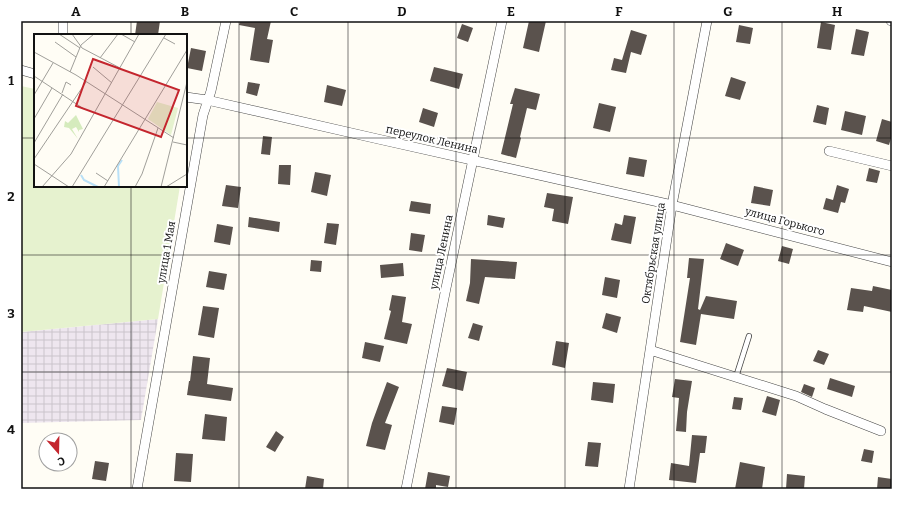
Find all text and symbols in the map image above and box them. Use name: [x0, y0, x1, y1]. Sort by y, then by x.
text: A: [71, 4, 81, 19]
text: B: [181, 4, 189, 19]
text: C: [290, 4, 298, 19]
text: D: [397, 4, 407, 19]
text: E: [507, 4, 515, 19]
text: F: [615, 4, 623, 19]
text: G: [723, 4, 733, 19]
text: H: [832, 4, 842, 19]
inset map: [34, 34, 187, 187]
text: 1: [8, 73, 14, 88]
street label: переулок Ленина: [385, 123, 479, 156]
text: 2: [7, 189, 15, 204]
street label: Октябрьская улица: [639, 201, 668, 305]
street label: улица Горького: [743, 204, 826, 238]
street label: улица Ленина: [427, 214, 456, 292]
street label: улица 1 Мая: [154, 220, 178, 285]
text: 3: [7, 306, 15, 321]
text: 4: [7, 422, 15, 437]
north arrow: [38, 432, 78, 472]
text: С: [56, 454, 67, 468]

